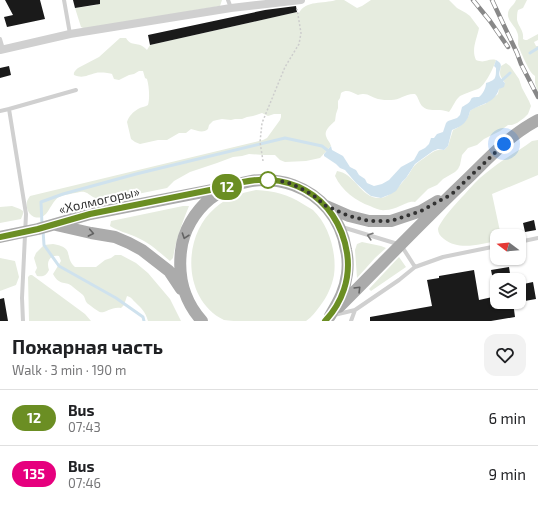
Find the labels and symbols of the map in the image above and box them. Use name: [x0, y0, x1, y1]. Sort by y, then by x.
your location: [494, 134, 514, 154]
unlabelled marker: [259, 171, 277, 189]
line badge: 12: [209, 174, 245, 200]
street label: «Холмогоры»: [57, 183, 141, 217]
one-way arrow: [88, 228, 94, 236]
north arrow: [490, 229, 526, 265]
one-way arrow: [181, 232, 189, 239]
one-way arrow: [367, 232, 374, 241]
one-way arrow: [353, 286, 361, 293]

